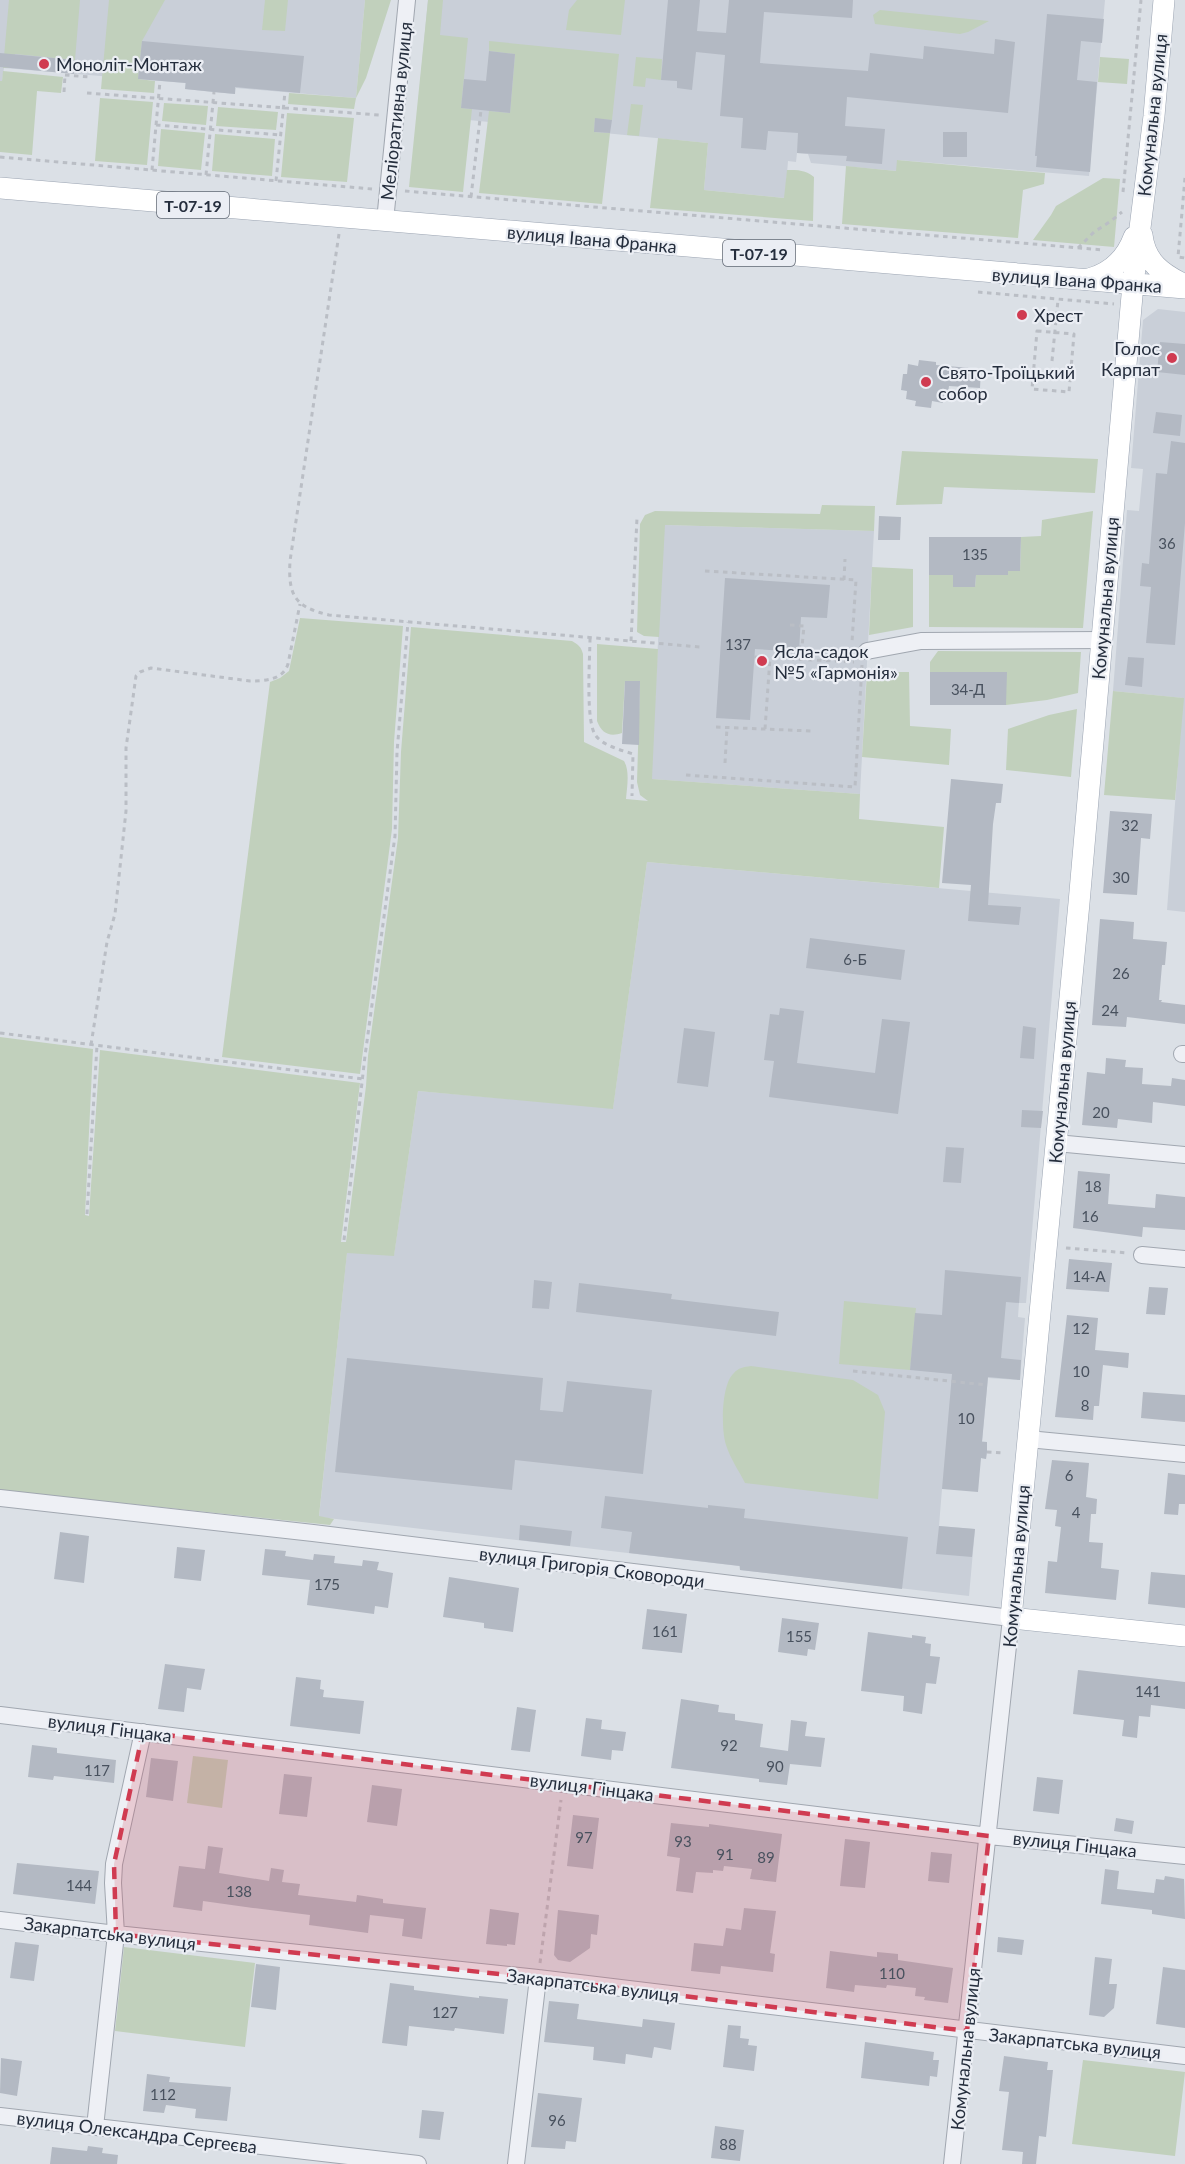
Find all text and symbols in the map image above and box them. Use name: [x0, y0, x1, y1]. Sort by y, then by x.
street label: Меліоративна вулиця: [376, 21, 416, 201]
street label: Комунальна вулиця: [1133, 33, 1171, 197]
place label: Моноліт-Монтаж: [56, 53, 202, 75]
marker: Моноліт-Монтаж: [37, 57, 51, 71]
road number: Т-07-19: [157, 192, 229, 218]
street label: вулиця Івана Франка: [506, 221, 678, 257]
road number: Т-07-19: [723, 240, 795, 266]
street label: вулиця Івана Франка: [991, 263, 1163, 297]
place label: Хрест: [1034, 304, 1083, 326]
marker: Хрест: [1015, 308, 1029, 322]
place label: Голос Карпат: [1101, 337, 1160, 380]
marker: Голос Карпат: [1165, 351, 1179, 365]
place label: Свято-Троїцький собор: [938, 361, 1075, 404]
marker: Свято-Троїцький собор: [919, 375, 933, 389]
street label: Комунальна вулиця: [1087, 516, 1123, 680]
house number: 36: [1158, 534, 1176, 552]
house number: 135: [962, 545, 988, 563]
house number: 137: [725, 635, 751, 653]
place label: Ясла-садок №5 «Гармонія»: [773, 640, 898, 683]
marker: Ясла-садок №5 «Гармонія»: [755, 654, 769, 668]
house number: 34-Д: [951, 680, 985, 698]
house number: 32: [1121, 816, 1139, 834]
house number: 30: [1112, 868, 1130, 886]
house number: 6-Б: [843, 950, 867, 968]
house number: 26: [1112, 964, 1130, 982]
street label: Комунальна вулиця: [1044, 1000, 1080, 1164]
house number: 24: [1101, 1001, 1119, 1019]
house number: 20: [1092, 1103, 1110, 1121]
house number: 18: [1084, 1177, 1102, 1195]
house number: 16: [1081, 1207, 1099, 1225]
house number: 14-А: [1072, 1267, 1106, 1285]
house number: 12: [1072, 1319, 1090, 1337]
house number: 10: [1072, 1362, 1090, 1380]
house number: 8: [1081, 1396, 1089, 1414]
house number: 10: [957, 1409, 975, 1427]
house number: 6: [1065, 1466, 1074, 1484]
street label: Комунальна вулиця: [998, 1484, 1034, 1648]
house number: 4: [1072, 1503, 1081, 1521]
street label: вулиця Григорія Сковороди: [478, 1542, 706, 1592]
house number: 175: [314, 1575, 340, 1593]
house number: 161: [652, 1622, 678, 1640]
house number: 155: [786, 1627, 812, 1645]
house number: 141: [1135, 1682, 1161, 1700]
street label: вулиця Гінцака: [47, 1709, 173, 1747]
house number: 92: [720, 1736, 738, 1754]
house number: 90: [766, 1757, 784, 1775]
house number: 117: [84, 1761, 110, 1779]
street label: вулиця Гінцака: [529, 1768, 655, 1806]
street label: вулиця Гінцака: [1012, 1827, 1138, 1861]
house number: 97: [575, 1828, 593, 1846]
house number: 93: [674, 1832, 692, 1850]
house number: 91: [716, 1845, 734, 1863]
house number: 89: [757, 1848, 775, 1866]
house number: 144: [66, 1876, 92, 1894]
house number: 138: [226, 1882, 252, 1900]
street label: Закарпатська вулиця: [23, 1912, 197, 1954]
street label: Закарпатська вулиця: [506, 1964, 680, 2006]
house number: 110: [879, 1964, 905, 1982]
street label: Комунальна вулиця: [946, 1967, 984, 2131]
house number: 127: [432, 2003, 458, 2021]
street label: Закарпатська вулиця: [988, 2023, 1162, 2063]
house number: 112: [150, 2085, 176, 2103]
street label: вулиця Олександра Сергеєва: [16, 2106, 258, 2158]
house number: 96: [548, 2111, 566, 2129]
house number: 88: [719, 2135, 737, 2153]

